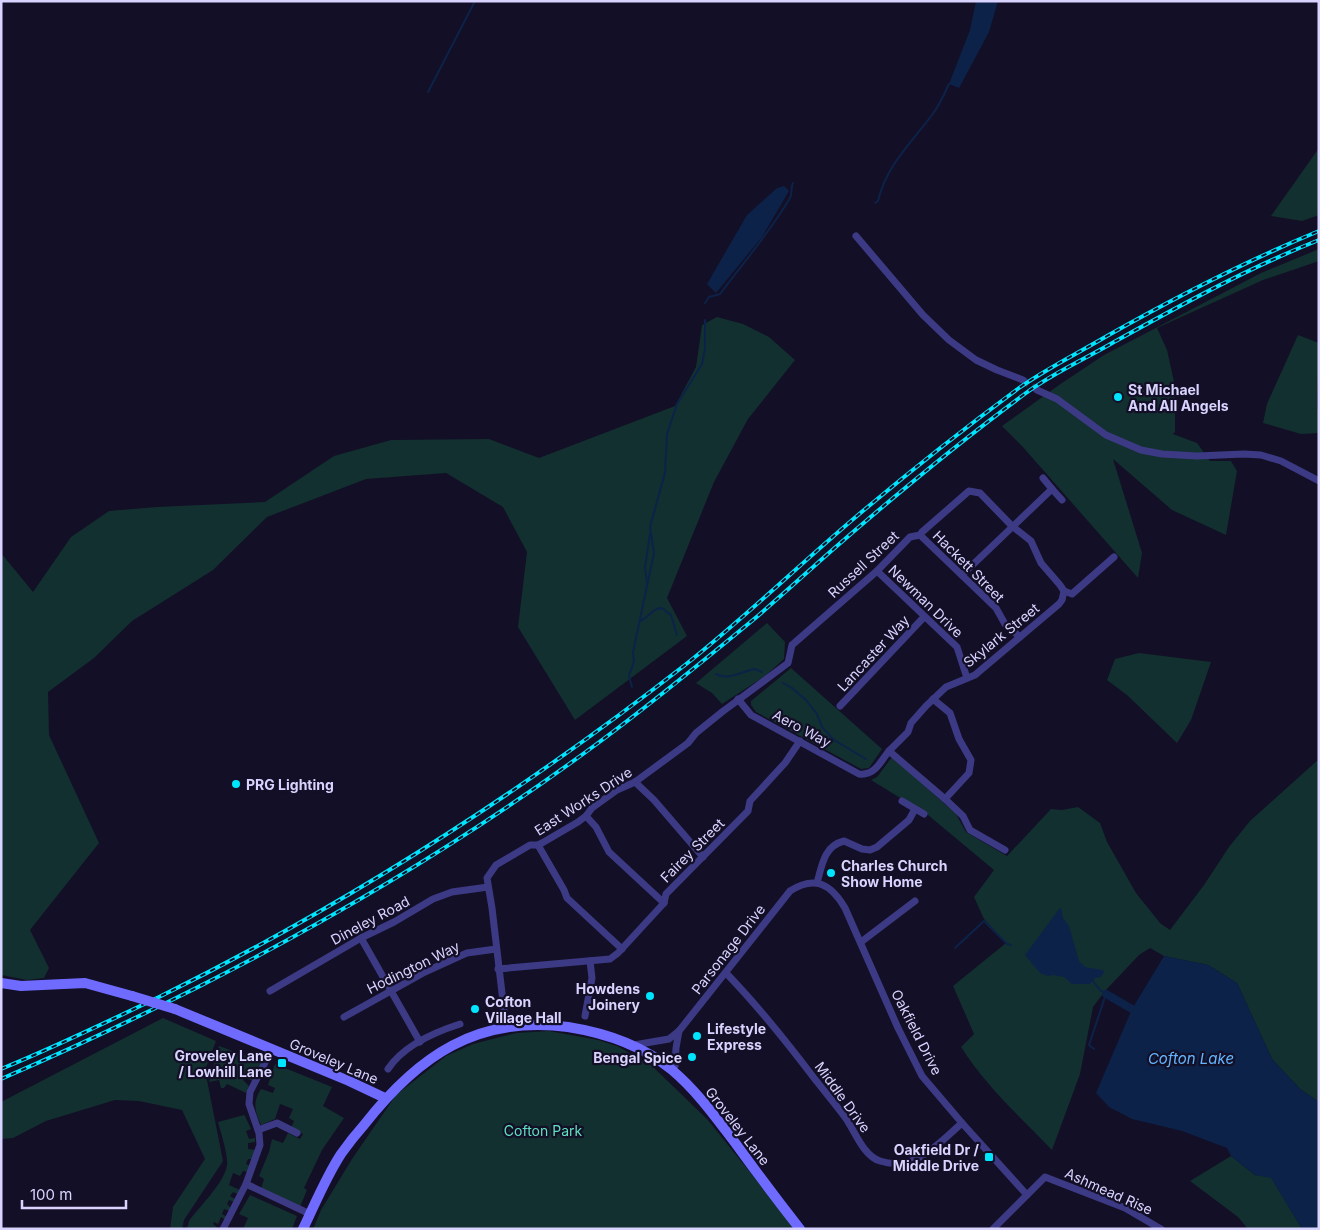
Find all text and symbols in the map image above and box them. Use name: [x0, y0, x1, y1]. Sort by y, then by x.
place label: St Michael And All Angels: [1128, 381, 1229, 414]
marker: St Michael And All Angels: [1112, 391, 1124, 403]
street label: Russell Street: [824, 527, 902, 601]
street label: Hackett Street: [930, 527, 1009, 606]
street label: Newman Drive: [885, 561, 967, 641]
street label: Skylark Street: [960, 599, 1043, 671]
street label: Lancaster Way: [833, 611, 913, 695]
street label: Aero Way: [770, 706, 834, 751]
street label: East Works Drive: [531, 763, 635, 839]
place label: PRG Lighting: [246, 776, 334, 793]
marker: PRG Lighting: [230, 778, 242, 790]
street label: Fairey Street: [656, 814, 728, 886]
place label: Charles Church Show Home: [841, 857, 948, 890]
marker: Charles Church Show Home: [825, 867, 837, 879]
street label: Dineley Road: [328, 892, 412, 948]
street label: Parsonage Drive: [688, 901, 768, 997]
street label: Hodington Way: [364, 937, 462, 997]
place label: Howdens Joinery: [576, 980, 641, 1013]
street label: Oakfield Drive: [888, 986, 946, 1078]
marker: Howdens Joinery: [644, 990, 656, 1002]
place label: Cofton Village Hall: [485, 993, 562, 1026]
marker: Cofton Village Hall: [469, 1003, 481, 1015]
place label: Lifestyle Express: [707, 1020, 766, 1053]
marker: Lifestyle Express: [691, 1030, 703, 1042]
street label: Groveley Lane: [287, 1035, 381, 1087]
place label: Groveley Lane / Lowhill Lane: [175, 1047, 272, 1080]
place label: Bengal Spice: [593, 1049, 682, 1066]
water label: Cofton Lake: [1148, 1049, 1234, 1068]
marker: Bengal Spice: [686, 1051, 698, 1063]
marker: Groveley Lane / Lowhill Lane: [276, 1057, 288, 1069]
street label: Middle Drive: [812, 1058, 874, 1136]
street label: Groveley Lane: [702, 1083, 774, 1169]
park label: Cofton Park: [504, 1122, 582, 1139]
place label: Oakfield Dr / Middle Drive: [893, 1141, 980, 1174]
marker: Oakfield Dr / Middle Drive: [983, 1151, 995, 1163]
street label: Ashmead Rise: [1063, 1164, 1155, 1218]
scale bar: [22, 1178, 126, 1210]
text: 100 m: [30, 1185, 72, 1204]

